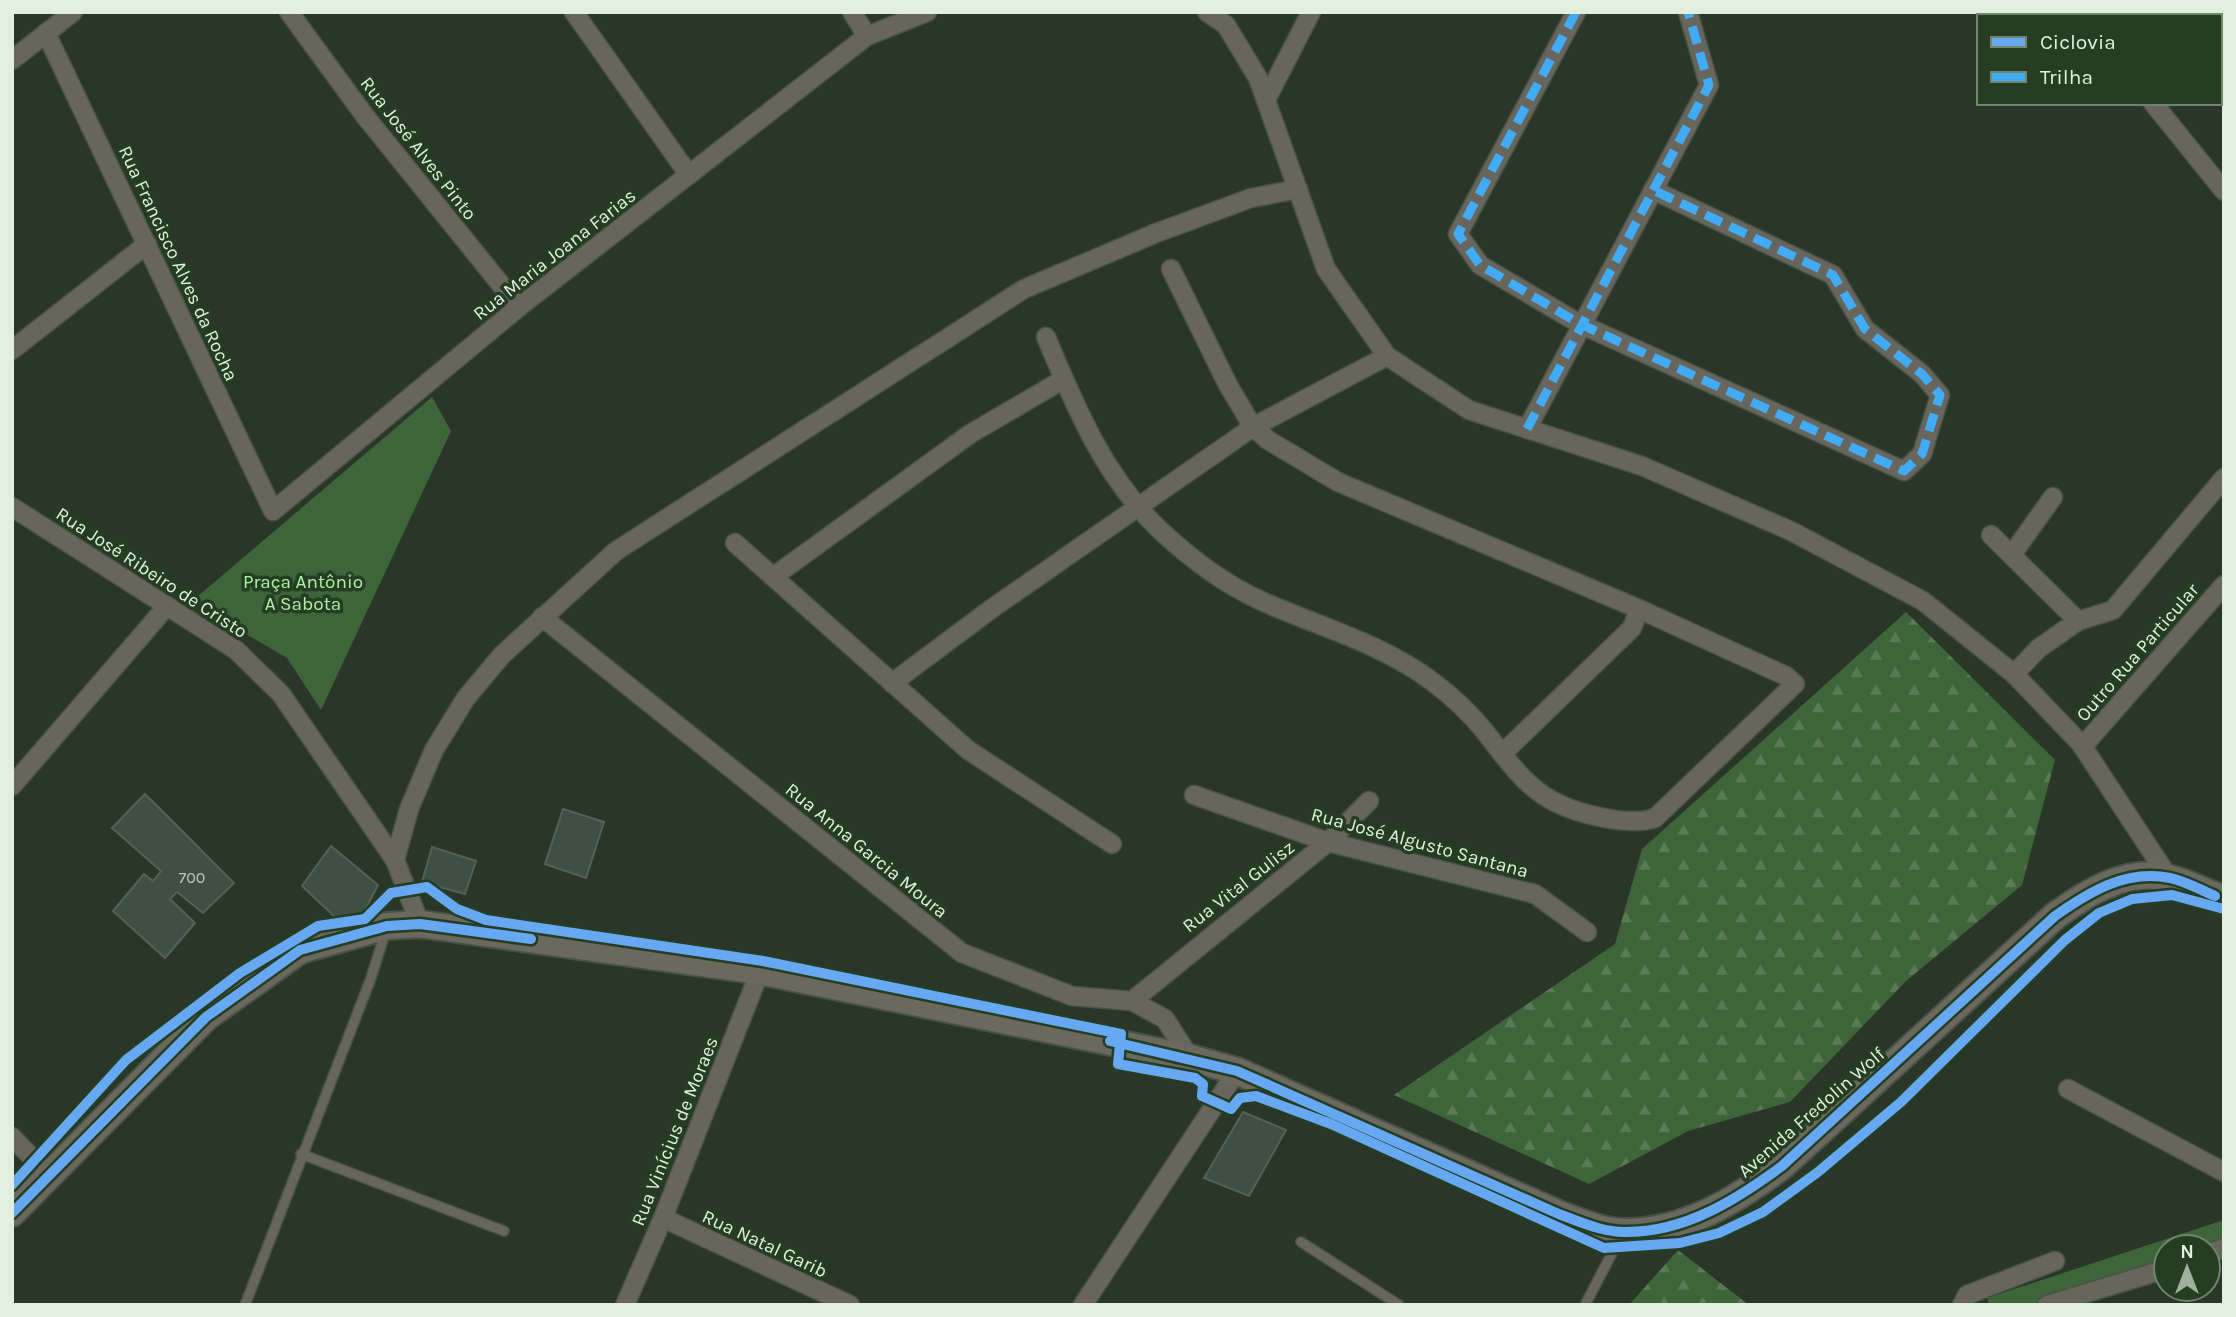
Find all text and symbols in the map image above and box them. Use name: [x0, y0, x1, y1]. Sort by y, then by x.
legend: [1977, 14, 2222, 105]
text: Ciclovia: [2040, 30, 2116, 54]
text: Trilha: [2040, 65, 2093, 89]
street label: Rua José Alves Pinto: [355, 73, 481, 225]
street label: Rua Francisco Alves da Rocha: [114, 142, 242, 385]
street label: Rua Maria Joana Farias: [469, 185, 640, 325]
street label: Rua José Ribeiro de Cristo: [52, 503, 251, 643]
park label: Praça Antônio A Sabota: [243, 571, 363, 615]
street label: Outro Rua Particular: [2072, 579, 2204, 726]
street label: Rua Anna Garcia Moura: [781, 779, 952, 923]
street label: Rua José Algusto Santana: [1309, 803, 1531, 883]
street label: Rua Vital Gulisz: [1178, 836, 1299, 937]
house number: 700: [179, 868, 205, 887]
street label: Rua Vinícius de Moraes: [627, 1034, 723, 1229]
street label: Avenida Fredolin Wolf: [1734, 1043, 1890, 1182]
street label: Rua Natal Garib: [699, 1205, 831, 1283]
north arrow: [2152, 1233, 2222, 1303]
text: N: [2180, 1241, 2194, 1263]

